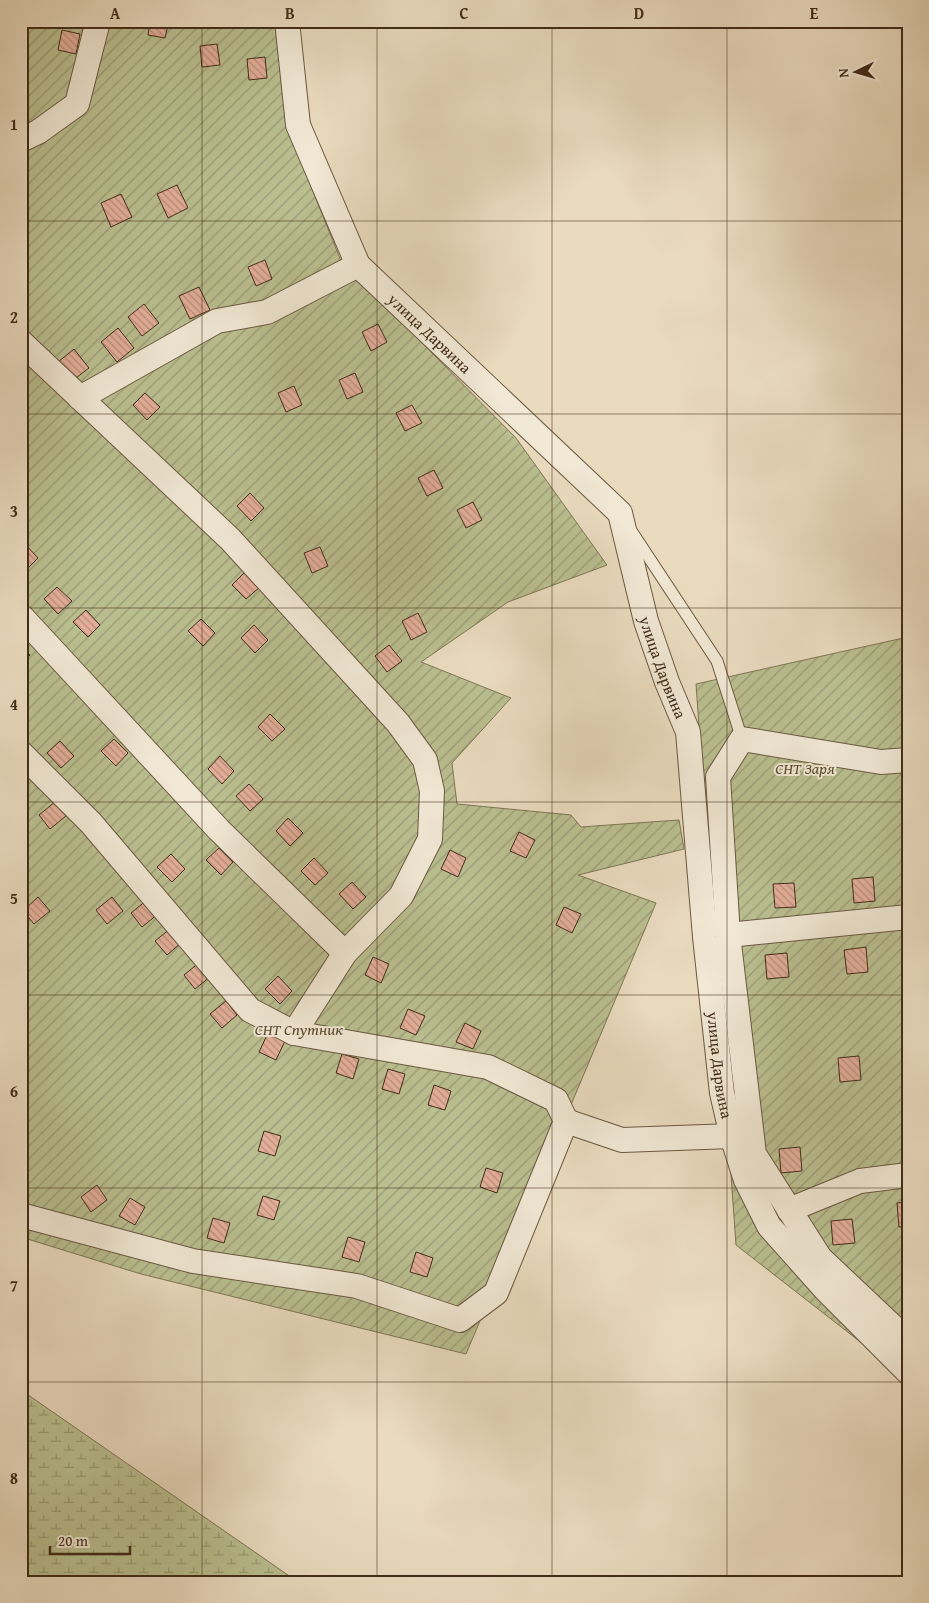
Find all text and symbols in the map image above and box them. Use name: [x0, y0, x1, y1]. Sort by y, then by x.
text: A: [110, 1, 121, 25]
text: B: [285, 1, 295, 25]
text: C: [459, 1, 469, 25]
text: D: [634, 1, 644, 25]
text: E: [810, 1, 819, 25]
north arrow: [832, 48, 882, 98]
text: N: [833, 67, 853, 79]
text: 1: [10, 112, 18, 136]
street label: улица Дарвина: [382, 287, 478, 379]
text: 2: [10, 305, 18, 329]
text: 3: [10, 499, 18, 523]
street label: улица Дарвина: [633, 613, 693, 722]
text: 4: [10, 692, 18, 716]
park label: СНТ Заря: [775, 756, 835, 780]
text: 5: [10, 886, 18, 910]
street label: улица Дарвина: [701, 1009, 740, 1121]
park label: СНТ Спутник: [255, 1017, 343, 1041]
text: 6: [10, 1079, 18, 1103]
text: 7: [10, 1273, 18, 1297]
text: 8: [10, 1466, 18, 1490]
scale bar: [50, 1523, 130, 1555]
text: 20 m: [58, 1530, 89, 1551]

